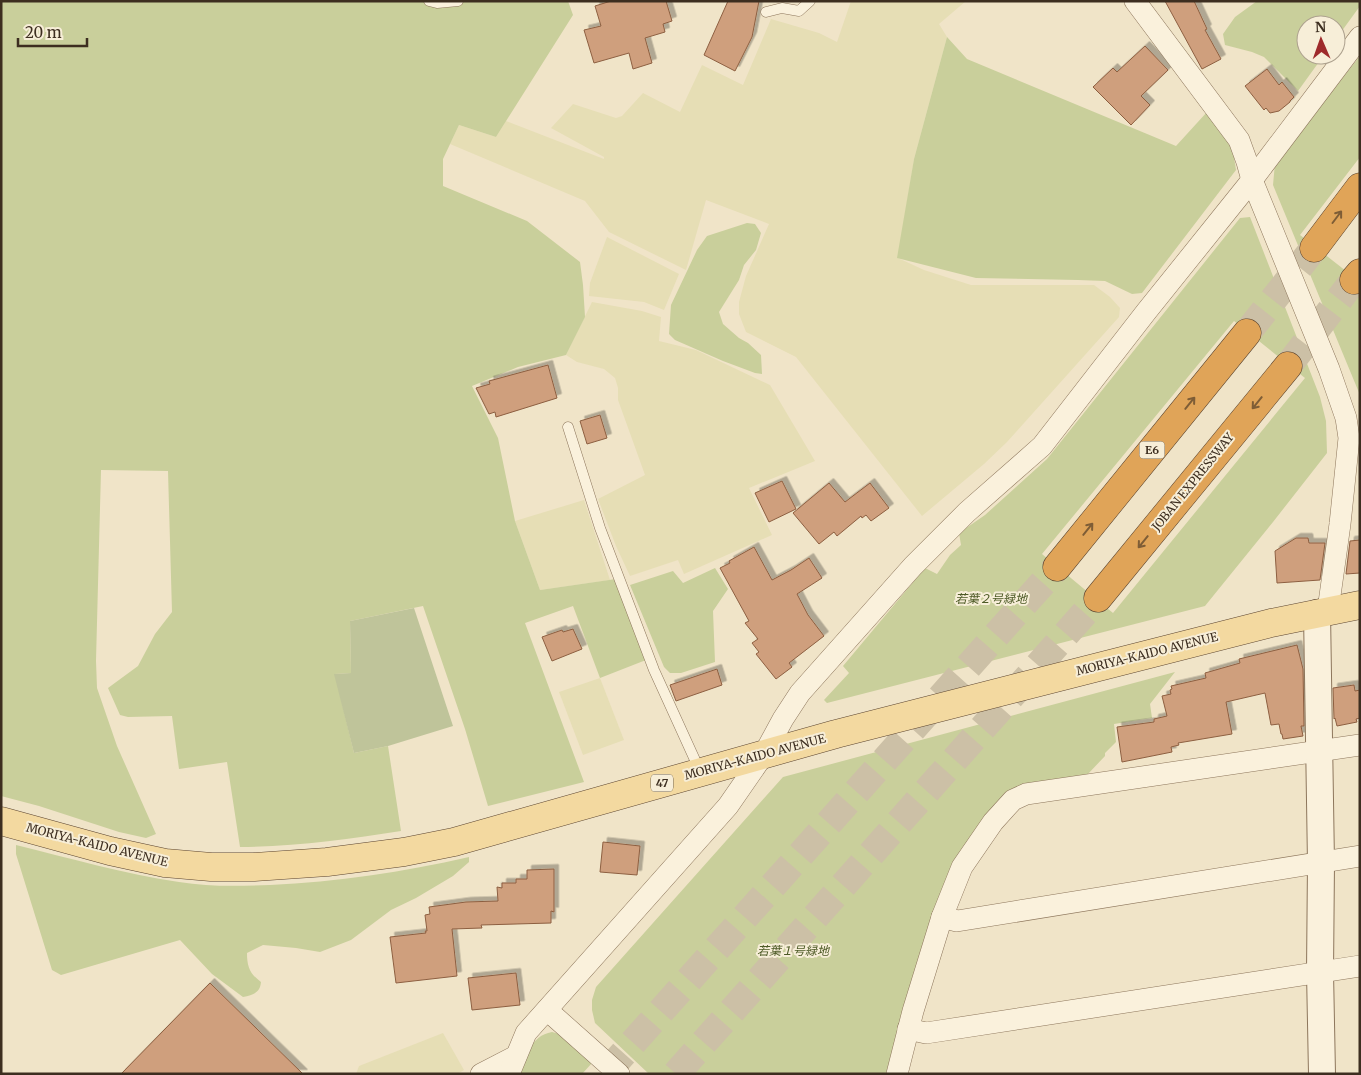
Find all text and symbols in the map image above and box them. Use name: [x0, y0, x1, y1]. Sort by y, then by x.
scale bar: [18, 15, 86, 47]
north arrow: [1296, 15, 1346, 65]
text: N: [1315, 18, 1326, 36]
text: 20 m: [25, 23, 62, 42]
one-way arrow: [1331, 211, 1342, 224]
one-way arrow: [1185, 397, 1196, 410]
one-way arrow: [1252, 397, 1263, 410]
street label: JOBAN EXPRESSWAY: [1148, 429, 1237, 534]
road number: E6: [1140, 442, 1164, 458]
one-way arrow: [1082, 523, 1093, 536]
one-way arrow: [1138, 536, 1149, 549]
park label: 若葉２号緑地: [955, 591, 1029, 606]
street label: MORIYA-KAIDO AVENUE: [1075, 629, 1220, 678]
street label: MORIYA-KAIDO AVENUE: [683, 730, 827, 783]
road number: 47: [651, 774, 673, 791]
street label: MORIYA-KAIDO AVENUE: [25, 820, 170, 869]
park label: 若葉１号緑地: [757, 943, 831, 958]

